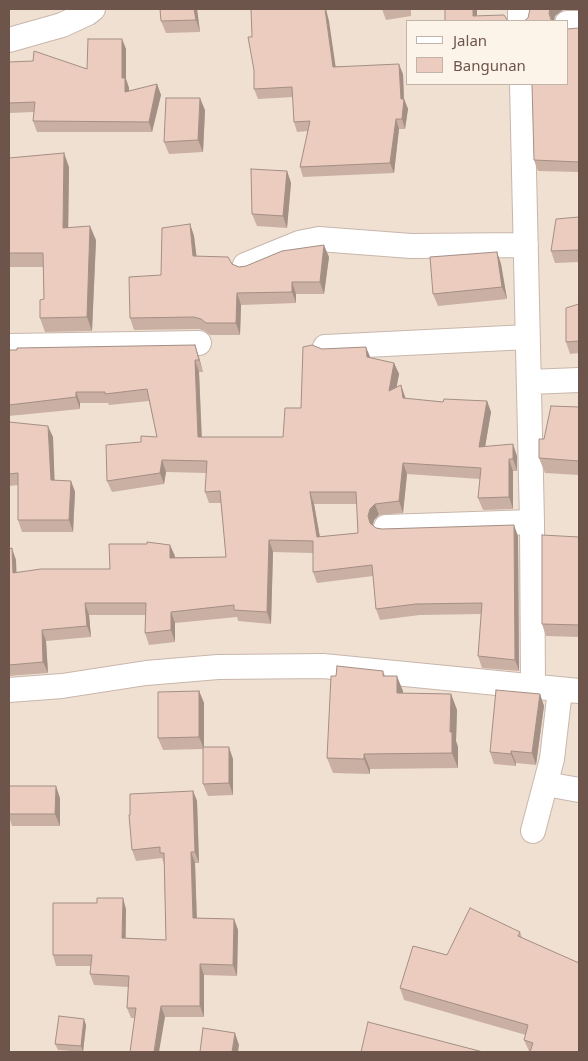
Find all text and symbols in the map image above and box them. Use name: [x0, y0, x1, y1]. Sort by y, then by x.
legend: [406, 20, 568, 85]
text: Jalan: [453, 30, 487, 50]
text: Bangunan: [453, 55, 526, 75]

